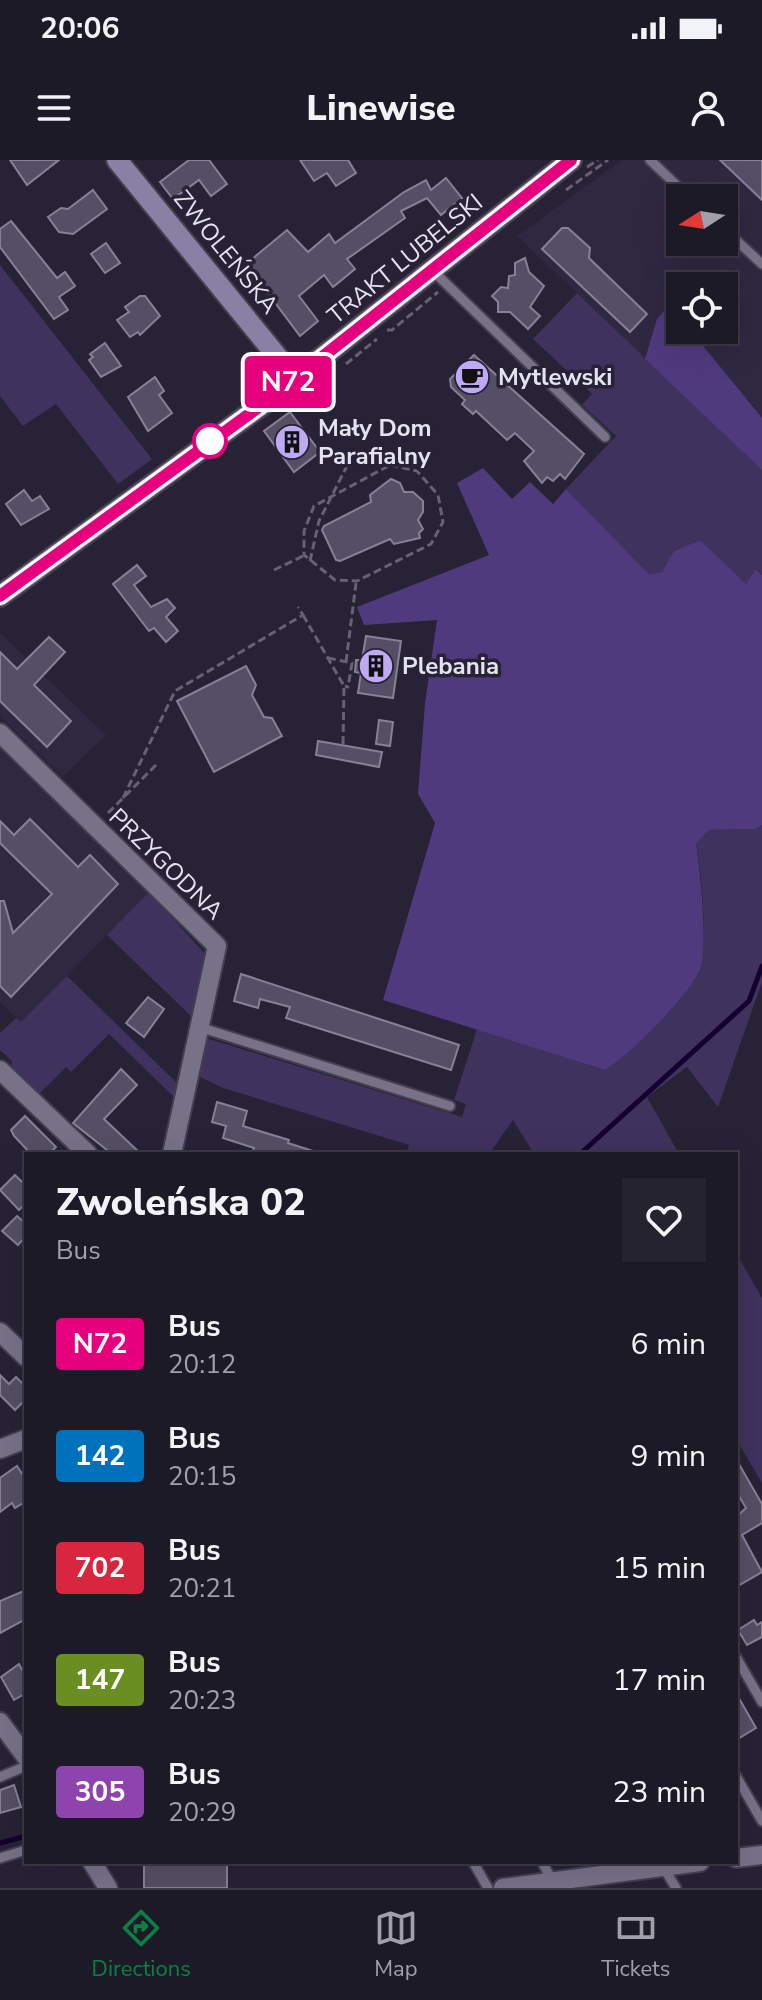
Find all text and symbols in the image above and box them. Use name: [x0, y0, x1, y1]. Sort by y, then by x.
text: 20:06: [40, 8, 119, 49]
text: Linewise: [306, 84, 456, 133]
icon: menu: [32, 86, 76, 130]
icon: person: [686, 86, 730, 130]
street label: ZWOLEŃSKA: [166, 184, 286, 321]
north arrow: [666, 184, 738, 256]
map controls: [666, 184, 738, 344]
street label: TRAKT LUBELSKI: [321, 186, 489, 332]
button: locate: [666, 272, 738, 344]
line badge: N72: [242, 356, 334, 408]
cafe icon: Mytlewski: [453, 358, 491, 396]
place label: Mytlewski: [498, 361, 612, 393]
text: N72: [261, 363, 315, 401]
place label: Mały Dom Parafialny: [318, 412, 432, 472]
building icon: Mały Dom Parafialny: [273, 423, 311, 461]
unlabelled marker: [193, 424, 227, 458]
building icon: Plebania: [357, 647, 395, 685]
place label: Plebania: [402, 650, 499, 682]
street label: PRZYGODNA: [102, 801, 231, 927]
text: Zwoleńska 02: [56, 1177, 306, 1228]
button: heart: [622, 1178, 706, 1262]
text: Bus: [56, 1233, 101, 1268]
text: Bus: [168, 1306, 221, 1347]
text: 6 min: [631, 1324, 706, 1365]
text: N72: [73, 1325, 127, 1363]
text: 20:12: [168, 1347, 236, 1382]
text: Bus: [168, 1418, 221, 1459]
text: 9 min: [631, 1436, 706, 1477]
text: 142: [75, 1437, 125, 1475]
text: 20:15: [168, 1459, 236, 1494]
text: Bus: [168, 1530, 221, 1571]
text: 15 min: [613, 1548, 706, 1589]
text: 702: [75, 1549, 125, 1587]
text: 20:21: [168, 1571, 236, 1606]
text: Bus: [168, 1642, 221, 1683]
text: 17 min: [613, 1660, 706, 1701]
text: 147: [75, 1661, 125, 1699]
text: 20:23: [168, 1683, 236, 1718]
text: Bus: [168, 1754, 221, 1795]
text: 23 min: [613, 1772, 706, 1813]
text: 305: [75, 1773, 125, 1811]
text: 20:29: [168, 1795, 236, 1830]
tab: Directions: [92, 1906, 191, 1984]
tab: Map: [374, 1906, 418, 1984]
tab: Tickets: [601, 1906, 670, 1984]

